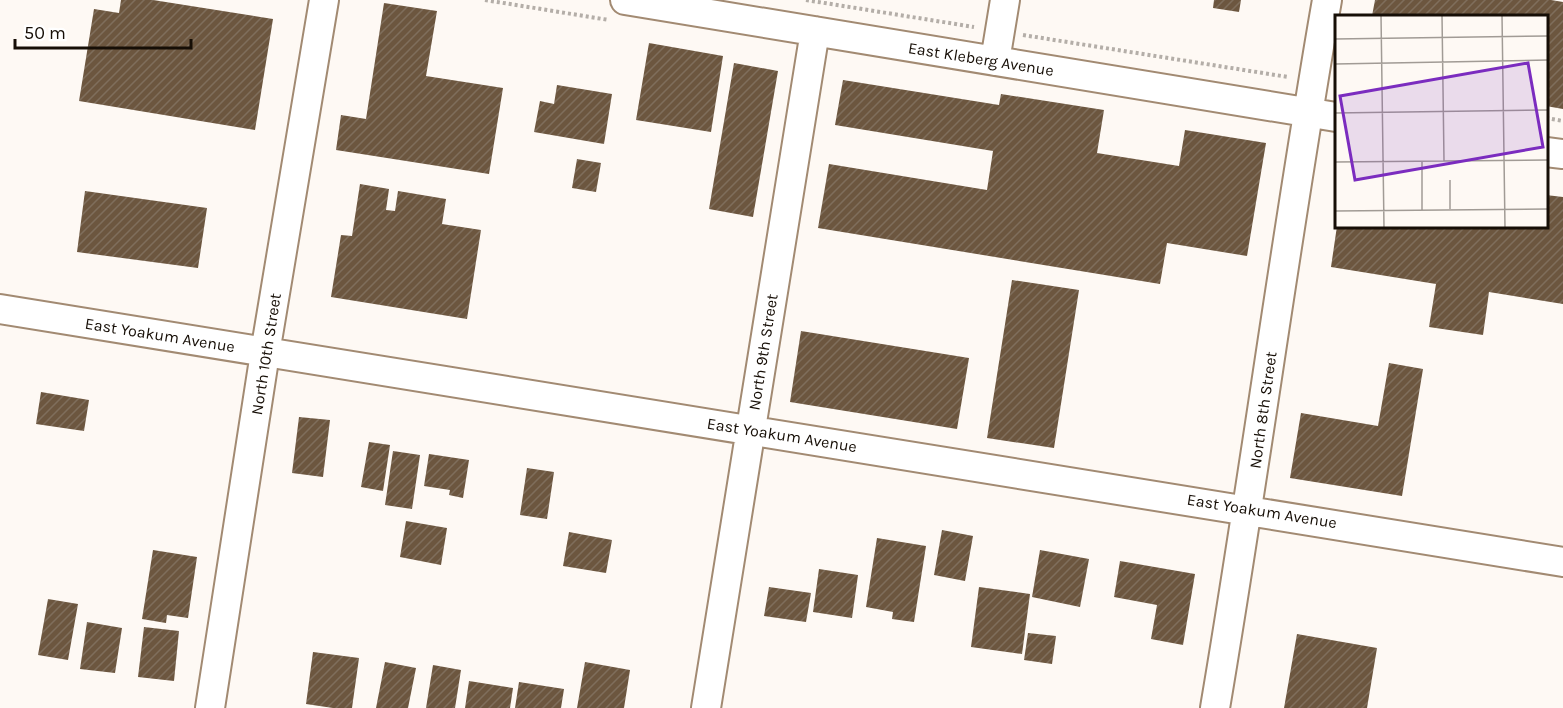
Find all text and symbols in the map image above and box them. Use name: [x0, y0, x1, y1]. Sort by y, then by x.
scale bar: [15, 12, 190, 50]
inset map: [1335, 15, 1548, 228]
text: 50 m: [24, 22, 66, 44]
street label: East Kleberg Avenue: [907, 38, 1055, 80]
street label: North 10th Street: [247, 292, 285, 416]
street label: North 9th Street: [744, 292, 782, 412]
street label: East Yoakum Avenue: [84, 314, 236, 356]
street label: North 8th Street: [1245, 350, 1281, 470]
street label: East Yoakum Avenue: [706, 414, 858, 456]
street label: East Yoakum Avenue: [1186, 490, 1338, 532]

